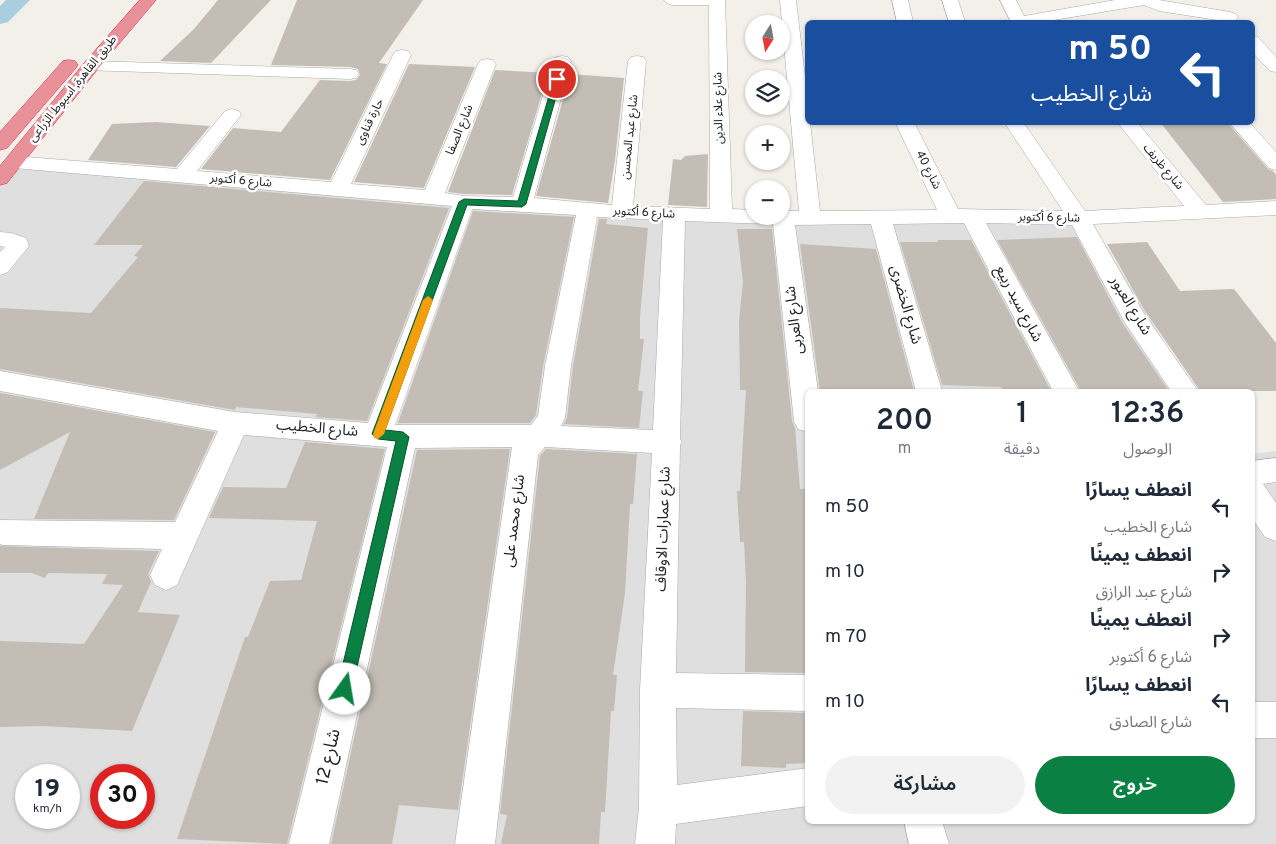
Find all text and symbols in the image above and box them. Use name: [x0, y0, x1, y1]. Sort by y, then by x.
north arrow: [745, 15, 790, 60]
map controls: [745, 15, 790, 225]
text: 50 m: [1068, 28, 1152, 72]
street label: طريق القاهرة, اسيوط الزراعى: [25, 32, 121, 146]
icon: left: [1170, 40, 1235, 105]
pin: [536, 58, 578, 100]
icon: arrive: [543, 65, 571, 93]
button: layers: [745, 70, 790, 115]
street label: شارع علاء الدين: [710, 72, 728, 144]
text: شارع الخطيب: [1031, 82, 1152, 109]
street label: شارع عبد المحسن: [618, 94, 642, 180]
street label: حارة قناوى: [352, 96, 388, 148]
street label: شارع الصفا: [443, 102, 477, 158]
button: +: [745, 125, 790, 170]
street label: شارع ظريف: [1139, 141, 1187, 193]
street label: شارع 40: [911, 148, 945, 192]
street label: شارع 6 أكتوبر: [208, 170, 273, 192]
button: −: [745, 180, 790, 225]
street label: شارع 6 أكتوبر: [612, 203, 675, 223]
street label: شارع 6 أكتوبر: [1017, 209, 1080, 227]
street label: شارع سيد ربيع: [989, 262, 1046, 346]
street label: شارع الخضرى: [884, 263, 925, 347]
street label: شارع العبور: [1104, 272, 1155, 340]
street label: شارع العربى: [781, 284, 810, 355]
text: 1: [1016, 396, 1028, 433]
text: 12:36: [1111, 396, 1184, 433]
text: 200: [876, 403, 933, 440]
street label: شارع الخطيب: [275, 416, 359, 443]
text: m: [898, 439, 911, 459]
text: دقيقة: [1004, 440, 1040, 460]
text: الوصول: [1123, 440, 1172, 460]
street label: شارع عمارات الاوقاف: [652, 466, 677, 592]
street label: شارع محمد على: [500, 473, 531, 569]
text: انعطف يسارًا: [1085, 479, 1192, 503]
icon: left: [1207, 493, 1235, 521]
text: 50 m: [825, 495, 870, 519]
text: شارع الخطيب: [1104, 518, 1192, 538]
text: انعطف يمينًا: [1090, 544, 1192, 568]
icon: right: [1207, 558, 1235, 586]
text: 10 m: [825, 560, 865, 584]
text: شارع عبد الرازق: [1096, 583, 1192, 603]
text: انعطف يمينًا: [1090, 609, 1192, 633]
icon: right: [1207, 623, 1235, 651]
text: 70 m: [825, 625, 867, 649]
text: شارع 6 أكتوبر: [1109, 648, 1192, 668]
position arrow: [318, 662, 370, 714]
text: انعطف يسارًا: [1085, 674, 1192, 698]
icon: left: [1207, 688, 1235, 716]
text: 10 m: [825, 690, 865, 714]
text: شارع الصادق: [1109, 713, 1192, 733]
street label: شارع 12: [311, 727, 348, 788]
button: مشاركة: [825, 756, 1025, 814]
button: خروج: [1035, 756, 1235, 814]
speed limit sign: 30: [90, 764, 155, 829]
text: 19: [35, 774, 60, 806]
text: km/h: [33, 801, 62, 817]

